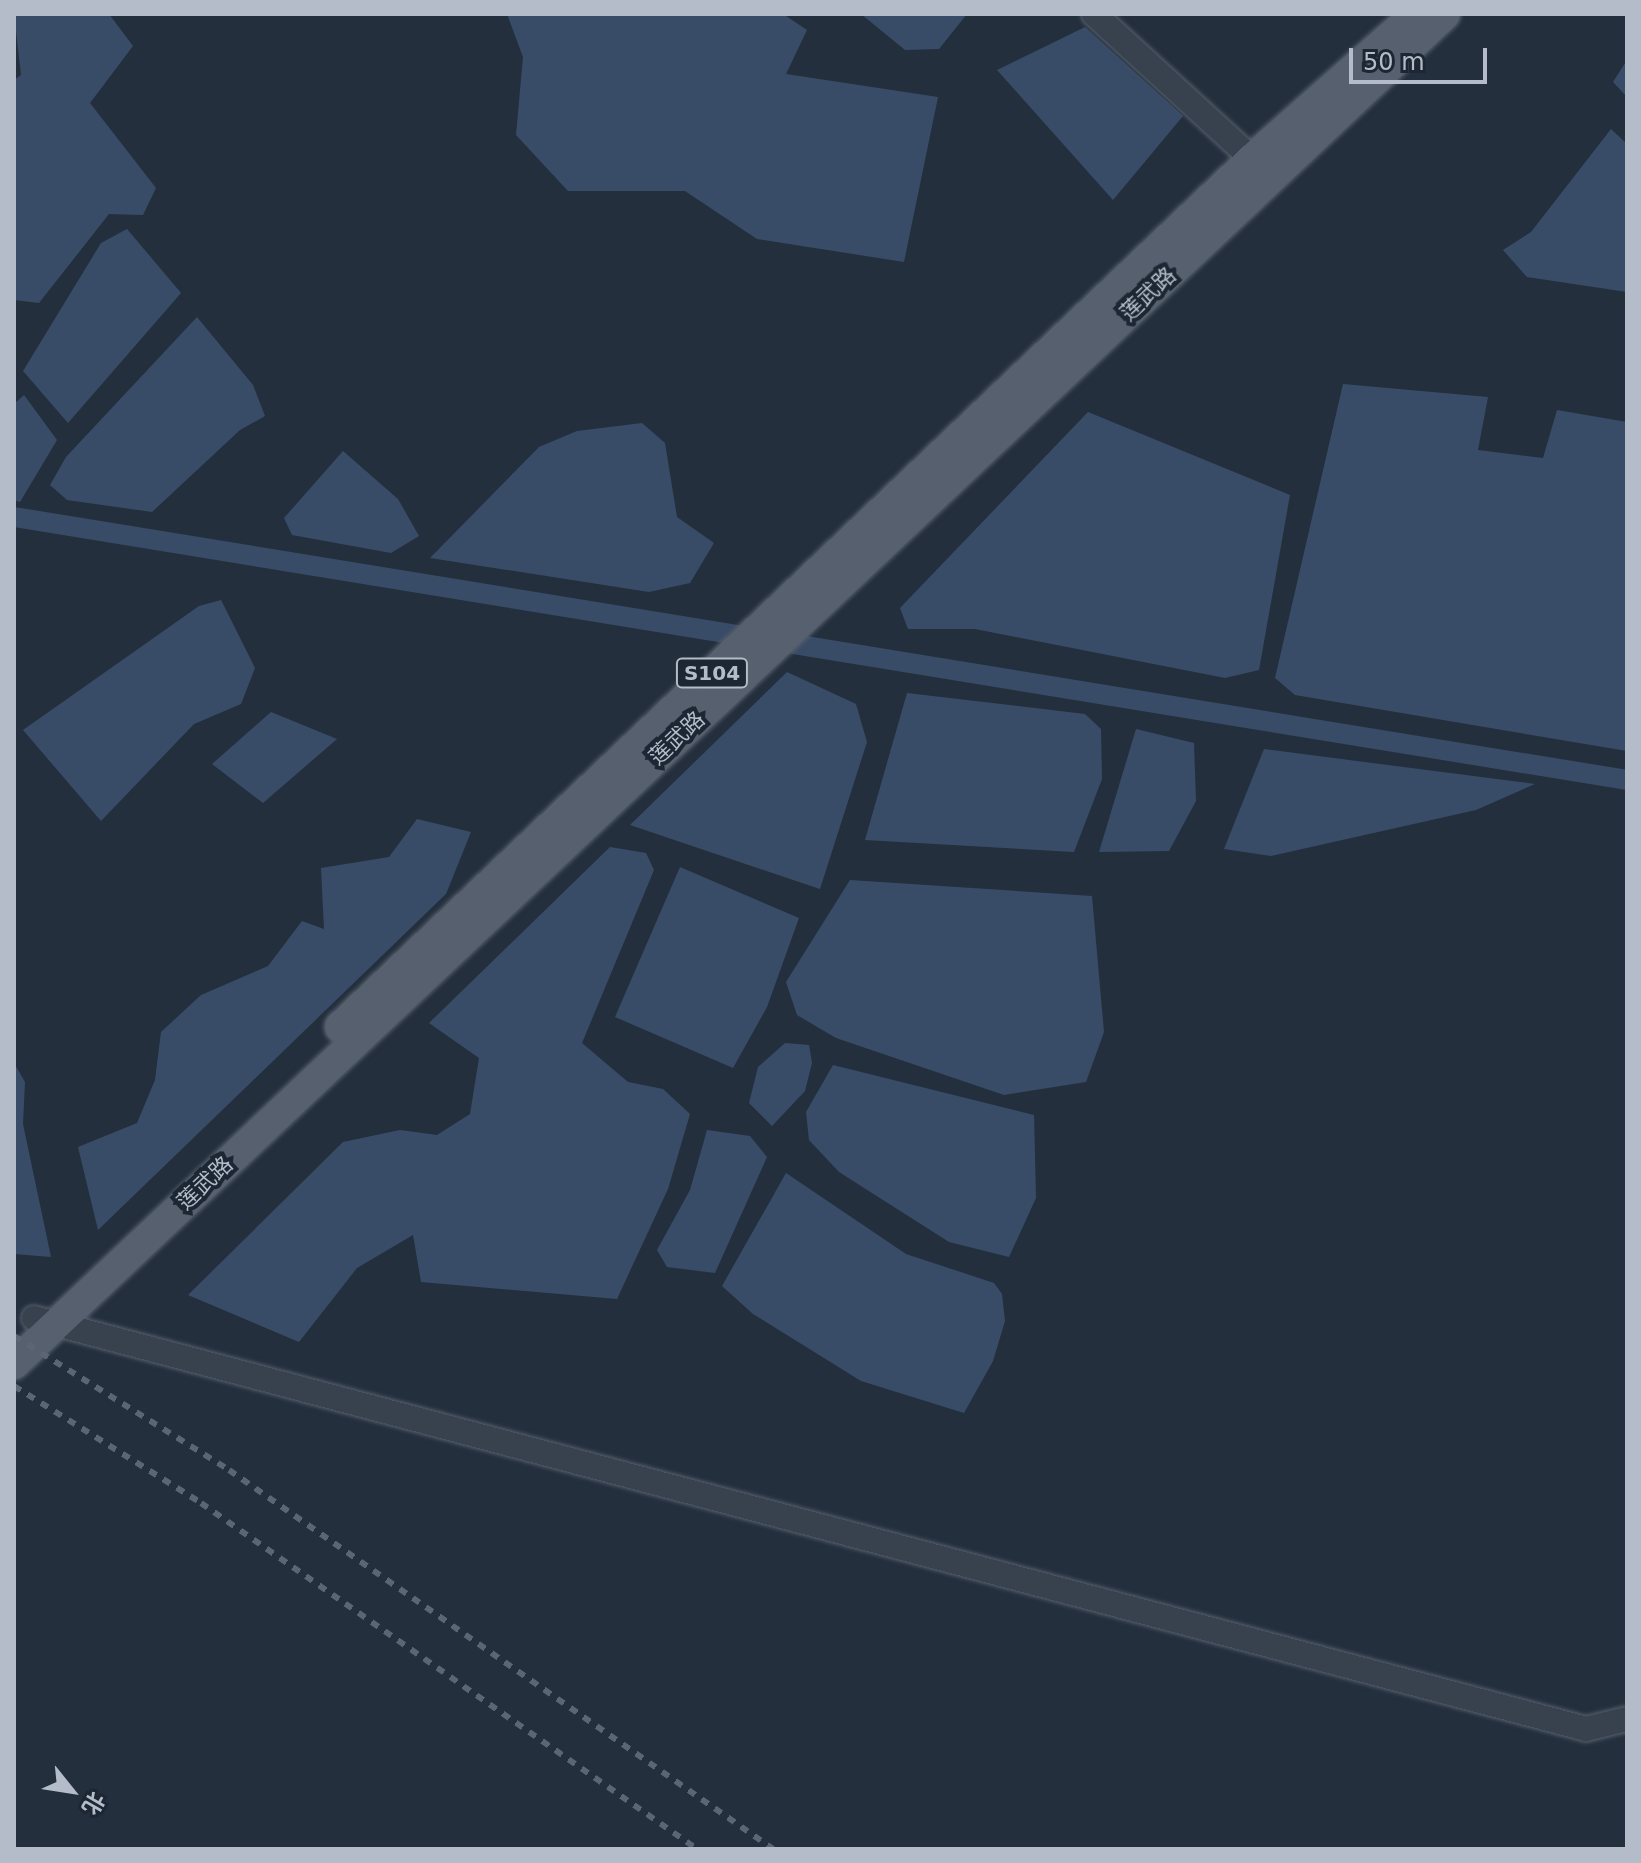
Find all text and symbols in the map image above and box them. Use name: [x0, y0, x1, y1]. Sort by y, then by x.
scale bar: [1353, 32, 1491, 82]
text: 50 m: [1363, 48, 1425, 76]
street label: 莲武路: [1115, 262, 1181, 326]
road number: S104: [674, 657, 750, 689]
street label: 莲武路: [644, 706, 710, 770]
street label: 莲武路: [172, 1151, 238, 1215]
north arrow: [32, 1751, 112, 1831]
text: 北: [77, 1787, 110, 1819]

